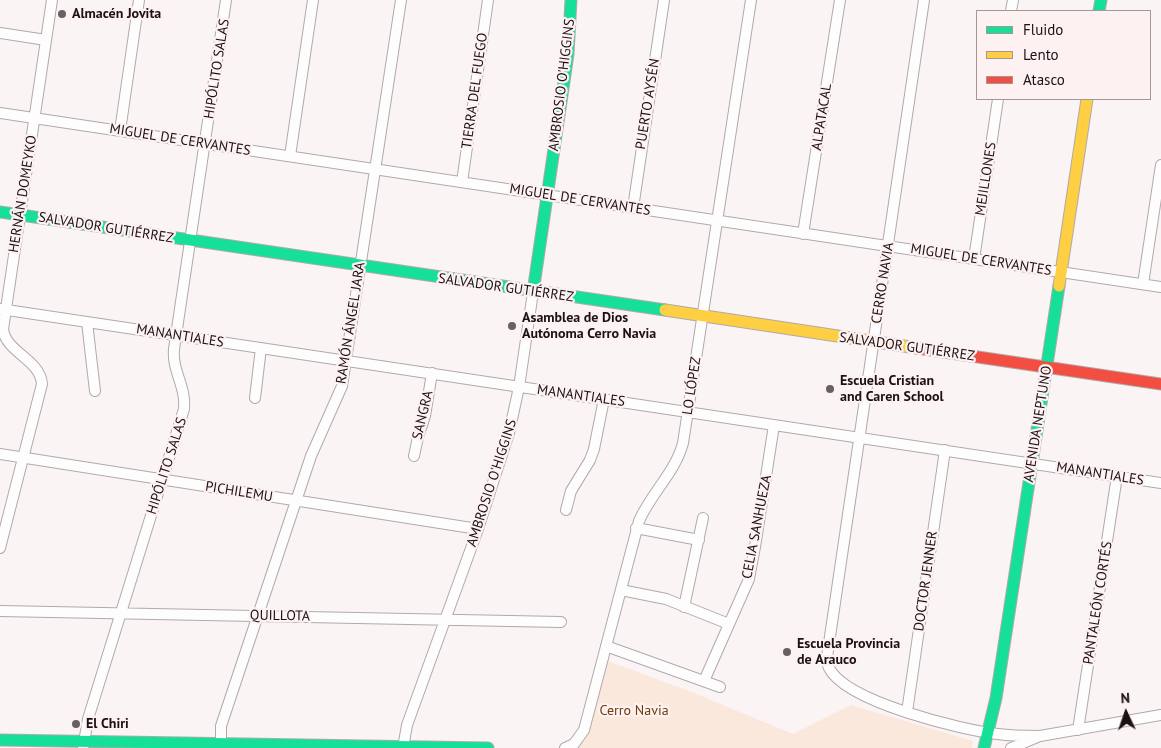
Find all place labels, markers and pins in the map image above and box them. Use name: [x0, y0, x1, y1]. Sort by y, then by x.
place label: Almacén Jovita: [72, 6, 161, 22]
marker: Almacén Jovita: [56, 8, 68, 20]
place label: Asamblea de Dios Autónoma Cerro Navia: [522, 310, 656, 342]
marker: Asamblea de Dios Autónoma Cerro Navia: [506, 320, 518, 332]
place label: Escuela Cristian and Caren School: [840, 373, 944, 406]
marker: Escuela Cristian and Caren School: [824, 383, 836, 395]
place label: Escuela Provincia de Arauco: [797, 636, 900, 669]
marker: Escuela Provincia de Arauco: [781, 646, 793, 658]
place label: El Chiri: [86, 716, 129, 732]
marker: El Chiri: [70, 718, 82, 730]

